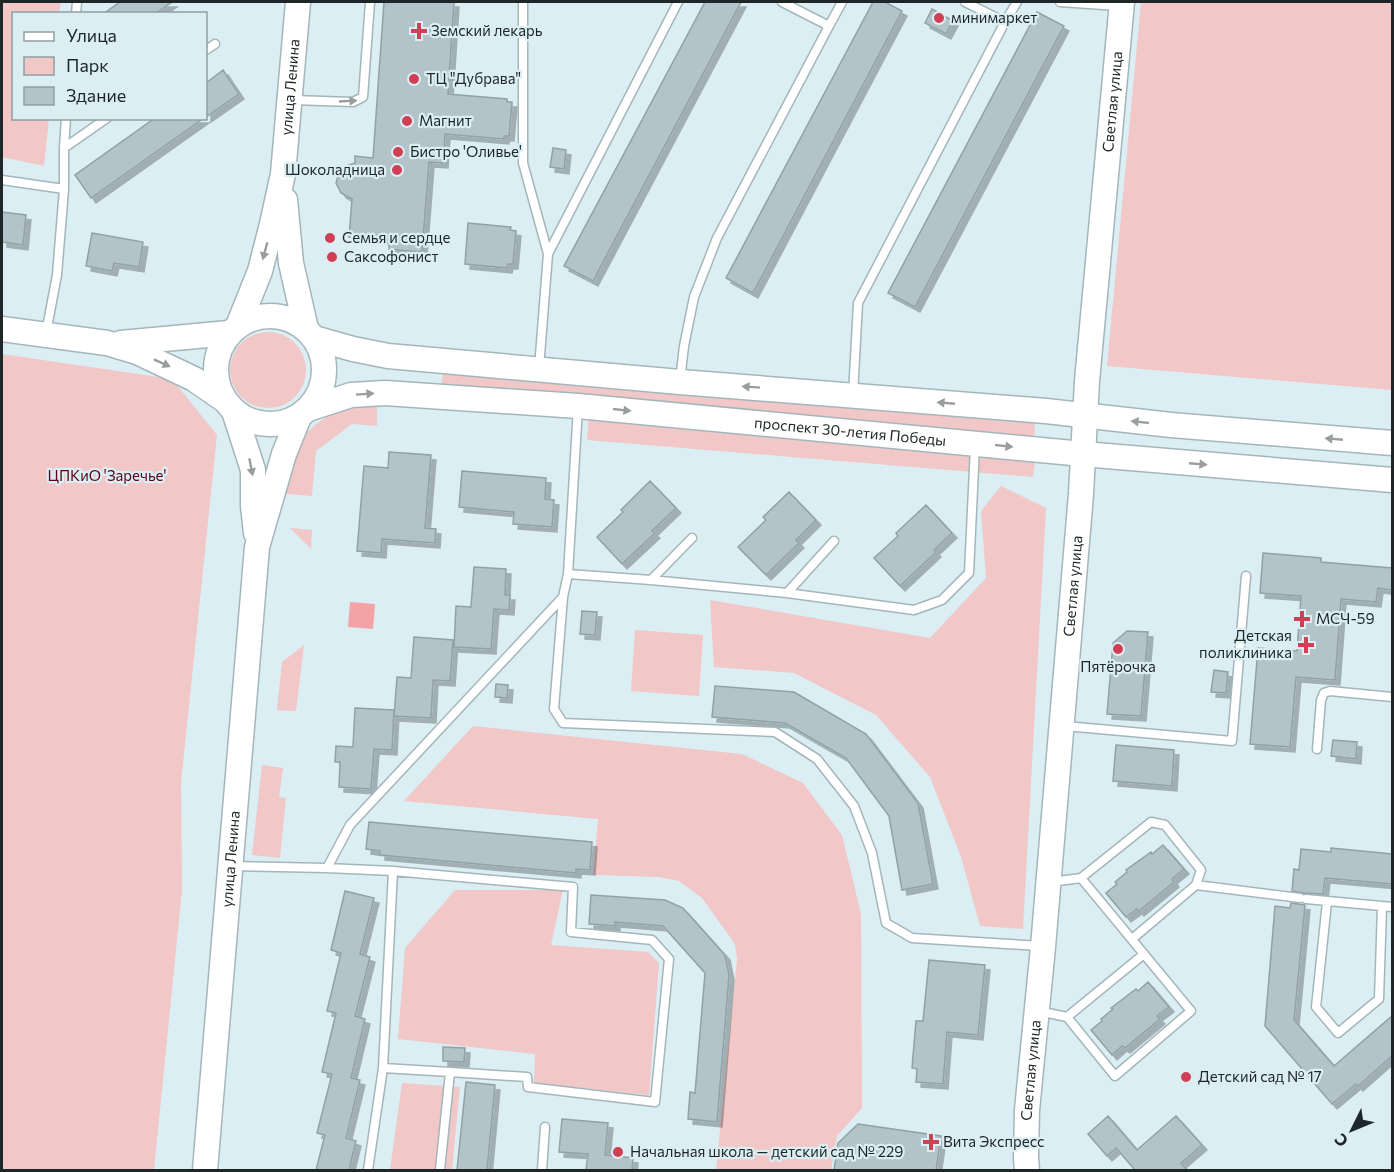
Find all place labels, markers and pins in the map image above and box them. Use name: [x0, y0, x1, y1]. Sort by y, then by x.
place label: минимаркет: [951, 8, 1037, 26]
marker: минимаркет: [932, 11, 946, 25]
place label: Земский лекарь: [431, 21, 543, 39]
marker: Земский лекарь: [412, 24, 426, 38]
place label: ТЦ "Дубрава": [426, 69, 521, 87]
marker: ТЦ "Дубрава": [407, 72, 421, 86]
place label: Магнит: [419, 111, 472, 129]
marker: Магнит: [400, 114, 414, 128]
place label: Бистро 'Оливье': [410, 142, 522, 160]
marker: Бистро 'Оливье': [391, 145, 405, 159]
place label: Шоколадница: [285, 160, 385, 178]
marker: Шоколадница: [390, 163, 404, 177]
place label: Семья и сердце: [342, 228, 450, 246]
marker: Семья и сердце: [323, 231, 337, 245]
place label: Саксофонист: [344, 247, 439, 265]
marker: Саксофонист: [325, 250, 339, 264]
place label: МСЧ-59: [1316, 609, 1375, 627]
marker: МСЧ-59: [1293, 610, 1311, 628]
place label: Детская поликлиника: [1199, 626, 1292, 661]
marker: Детская поликлиника: [1297, 636, 1315, 654]
marker: Пятёрочка: [1111, 642, 1125, 656]
place label: Пятёрочка: [1080, 657, 1156, 675]
place label: Детский сад № 17: [1198, 1067, 1322, 1085]
marker: Детский сад № 17: [1179, 1070, 1193, 1084]
place label: Вита Экспресс: [943, 1132, 1044, 1150]
marker: Вита Экспресс: [924, 1135, 938, 1149]
place label: Начальная школа — детский сад № 229: [630, 1142, 903, 1160]
marker: Начальная школа — детский сад № 229: [611, 1145, 625, 1159]

